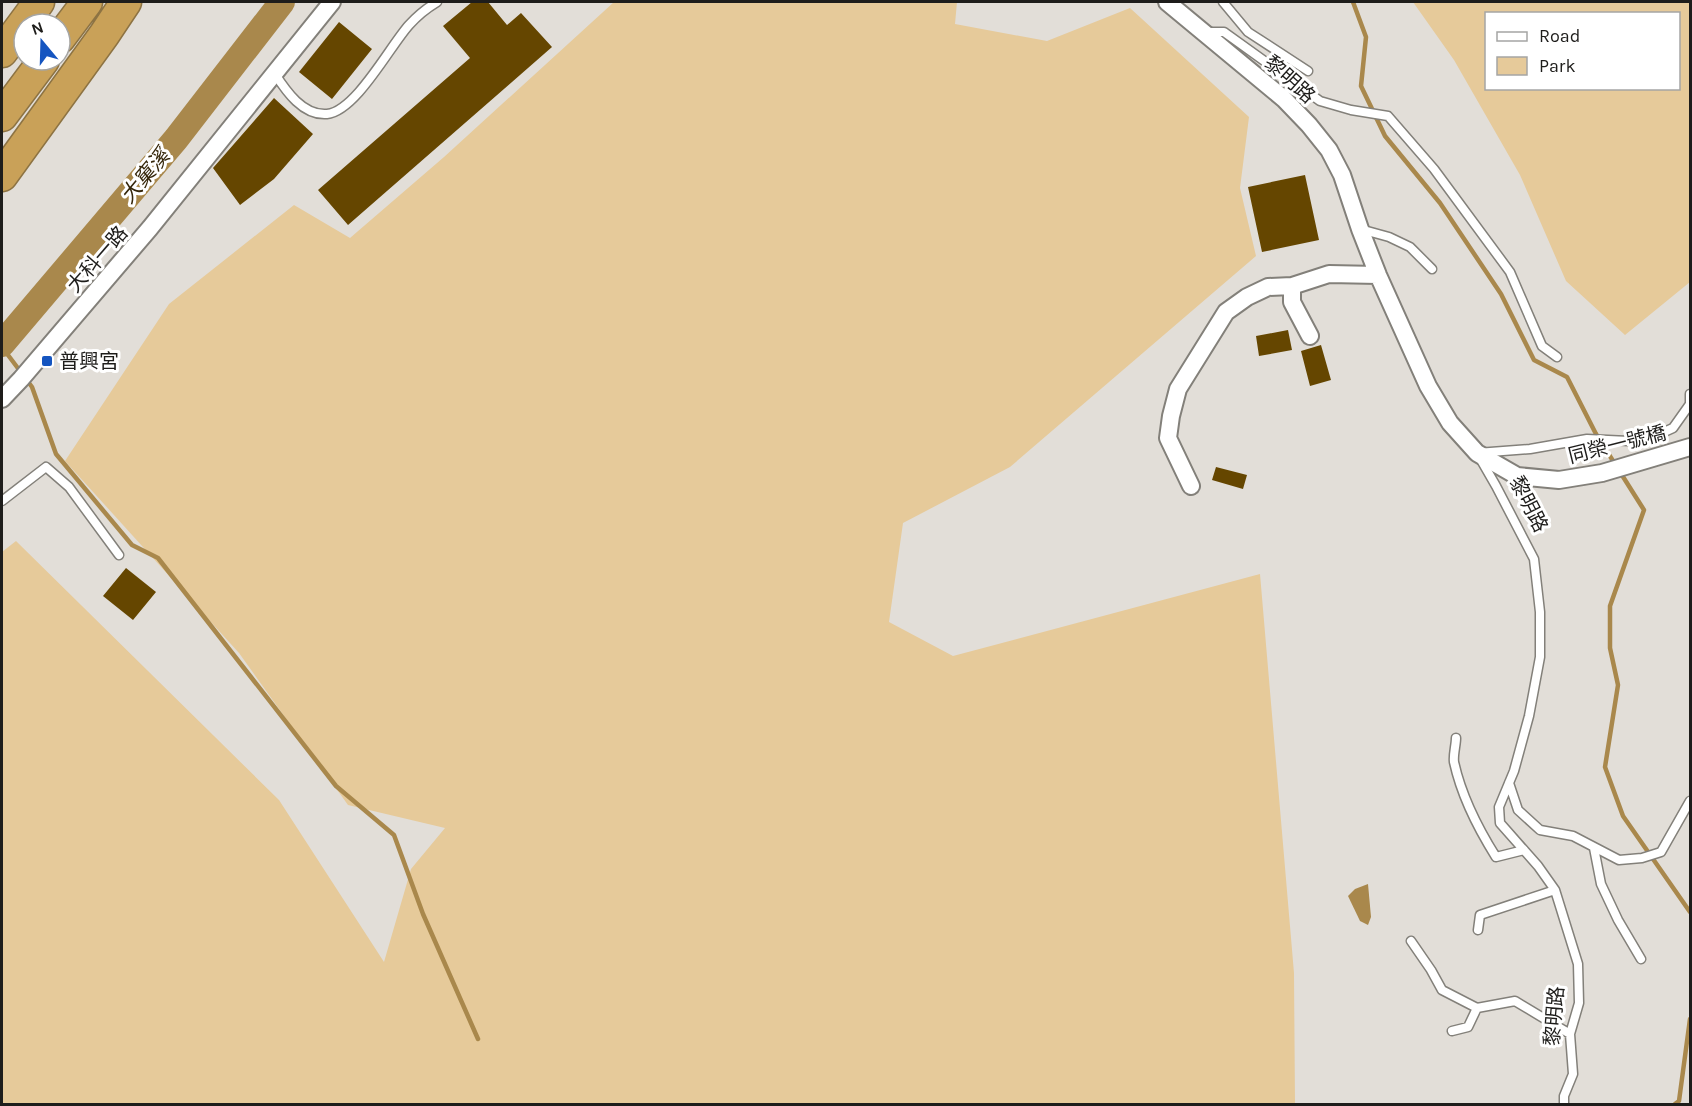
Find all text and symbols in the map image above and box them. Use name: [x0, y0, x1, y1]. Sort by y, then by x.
north arrow: [12, 12, 72, 72]
legend: [1485, 12, 1680, 90]
text: N: [29, 17, 46, 39]
text: Road: [1539, 25, 1580, 47]
street label: 黎明路: [1260, 51, 1320, 108]
text: Park: [1539, 55, 1576, 77]
water label: 大窠溪: [116, 142, 176, 208]
street label: 大科一路: [62, 222, 132, 297]
place label: 普興宮: [59, 350, 119, 373]
marker: 普興宮: [40, 354, 54, 368]
street label: 同榮一號橋: [1566, 421, 1668, 468]
street label: 黎明路: [1505, 472, 1552, 536]
street label: 黎明路: [1540, 985, 1569, 1047]

